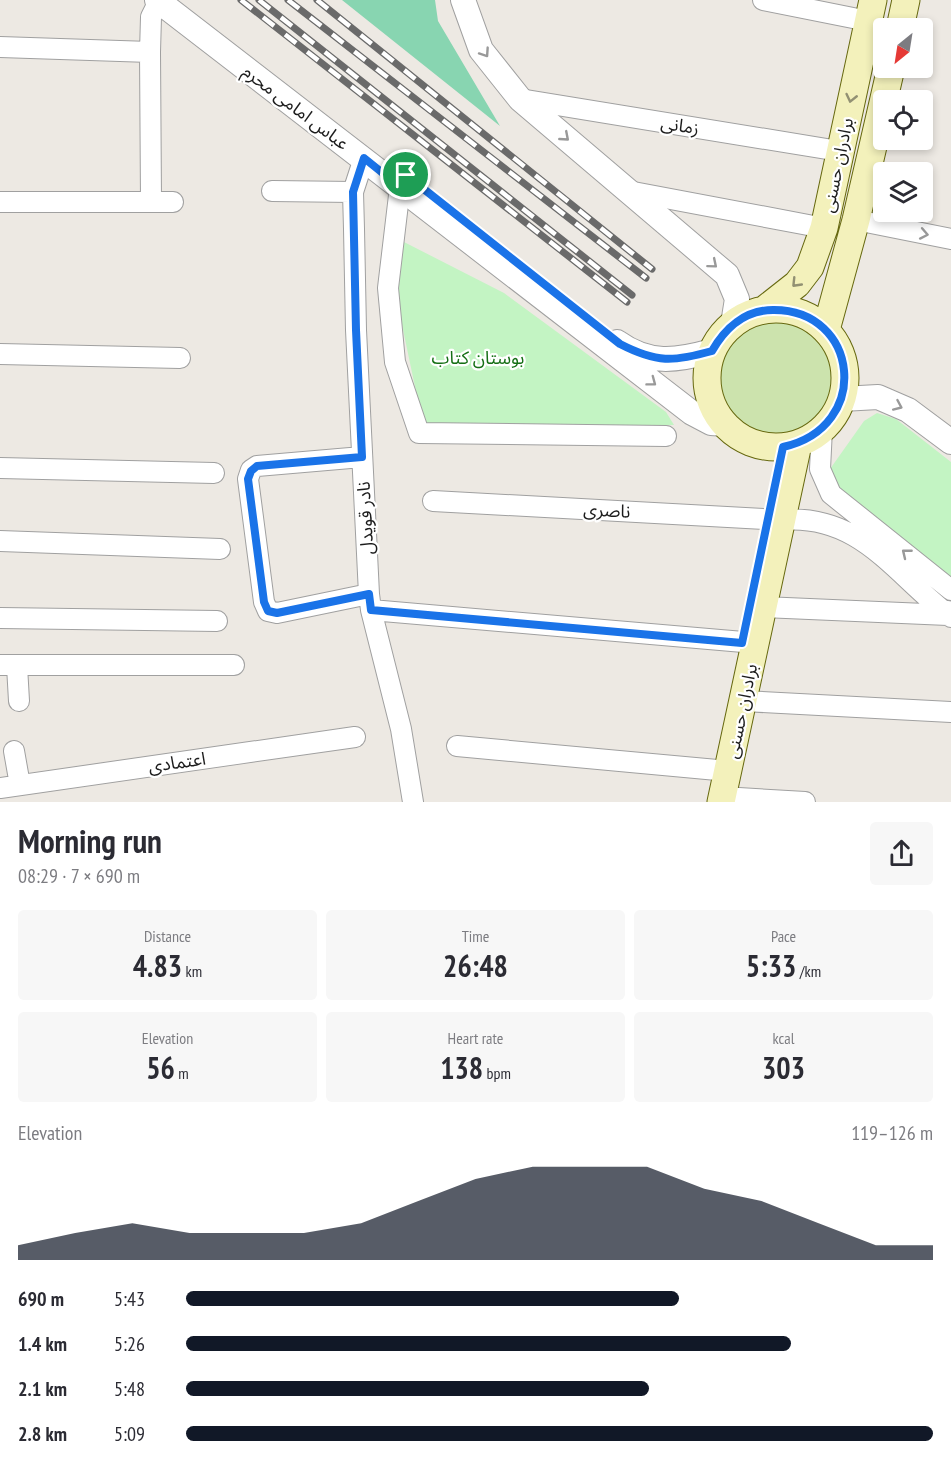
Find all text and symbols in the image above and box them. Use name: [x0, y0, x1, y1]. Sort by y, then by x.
north arrow: [873, 18, 933, 78]
map controls: [873, 18, 933, 222]
one-way arrow: [478, 47, 489, 58]
street label: عباس امامی محرم: [236, 59, 354, 157]
button: locate: [873, 90, 933, 150]
one-way arrow: [845, 93, 858, 103]
street label: زمانی: [659, 111, 701, 139]
street label: برادران حسنی: [816, 116, 858, 214]
one-way arrow: [558, 130, 569, 141]
pin: [380, 149, 431, 200]
icon: arrive: [389, 158, 422, 191]
button: layers: [873, 162, 933, 222]
one-way arrow: [919, 227, 929, 240]
one-way arrow: [706, 256, 717, 267]
one-way arrow: [793, 275, 804, 286]
park label: بوستان کتاب: [432, 346, 524, 369]
one-way arrow: [646, 375, 657, 386]
one-way arrow: [892, 399, 903, 411]
street label: نادر قویدل: [352, 481, 378, 555]
street label: ناصری: [583, 497, 631, 523]
one-way arrow: [901, 550, 912, 561]
street label: برادران حسنی: [720, 662, 762, 760]
street label: اعتمادی: [147, 747, 207, 777]
text: Morning run: [18, 819, 162, 862]
button: share: [870, 822, 933, 885]
text: 08:29 · 7 × 690 m: [18, 863, 140, 889]
text: Distance: [144, 926, 191, 946]
text: Time: [462, 926, 489, 946]
text: Pace: [771, 926, 796, 946]
text: 4.83: [133, 946, 182, 985]
text: 26:48: [443, 946, 508, 985]
text: 5:33: [746, 946, 796, 985]
text: km: [182, 961, 202, 981]
text: /km: [796, 961, 821, 981]
text: Elevation: [142, 1028, 193, 1048]
text: Heart rate: [448, 1028, 503, 1048]
text: kcal: [773, 1028, 794, 1048]
text: 56: [146, 1048, 175, 1087]
text: 138: [440, 1048, 483, 1087]
text: 303: [762, 1048, 805, 1087]
text: m: [175, 1063, 189, 1083]
text: bpm: [483, 1063, 511, 1083]
text: Elevation: [18, 1120, 82, 1146]
text: 119–126 m: [851, 1120, 933, 1146]
text: 690 m: [18, 1286, 64, 1312]
text: 5:43: [114, 1286, 145, 1312]
text: 1.4 km: [18, 1331, 67, 1357]
text: 5:26: [114, 1331, 145, 1357]
text: 2.1 km: [18, 1376, 67, 1402]
text: 5:48: [114, 1376, 145, 1402]
text: 2.8 km: [18, 1421, 67, 1447]
text: 5:09: [114, 1421, 145, 1447]

